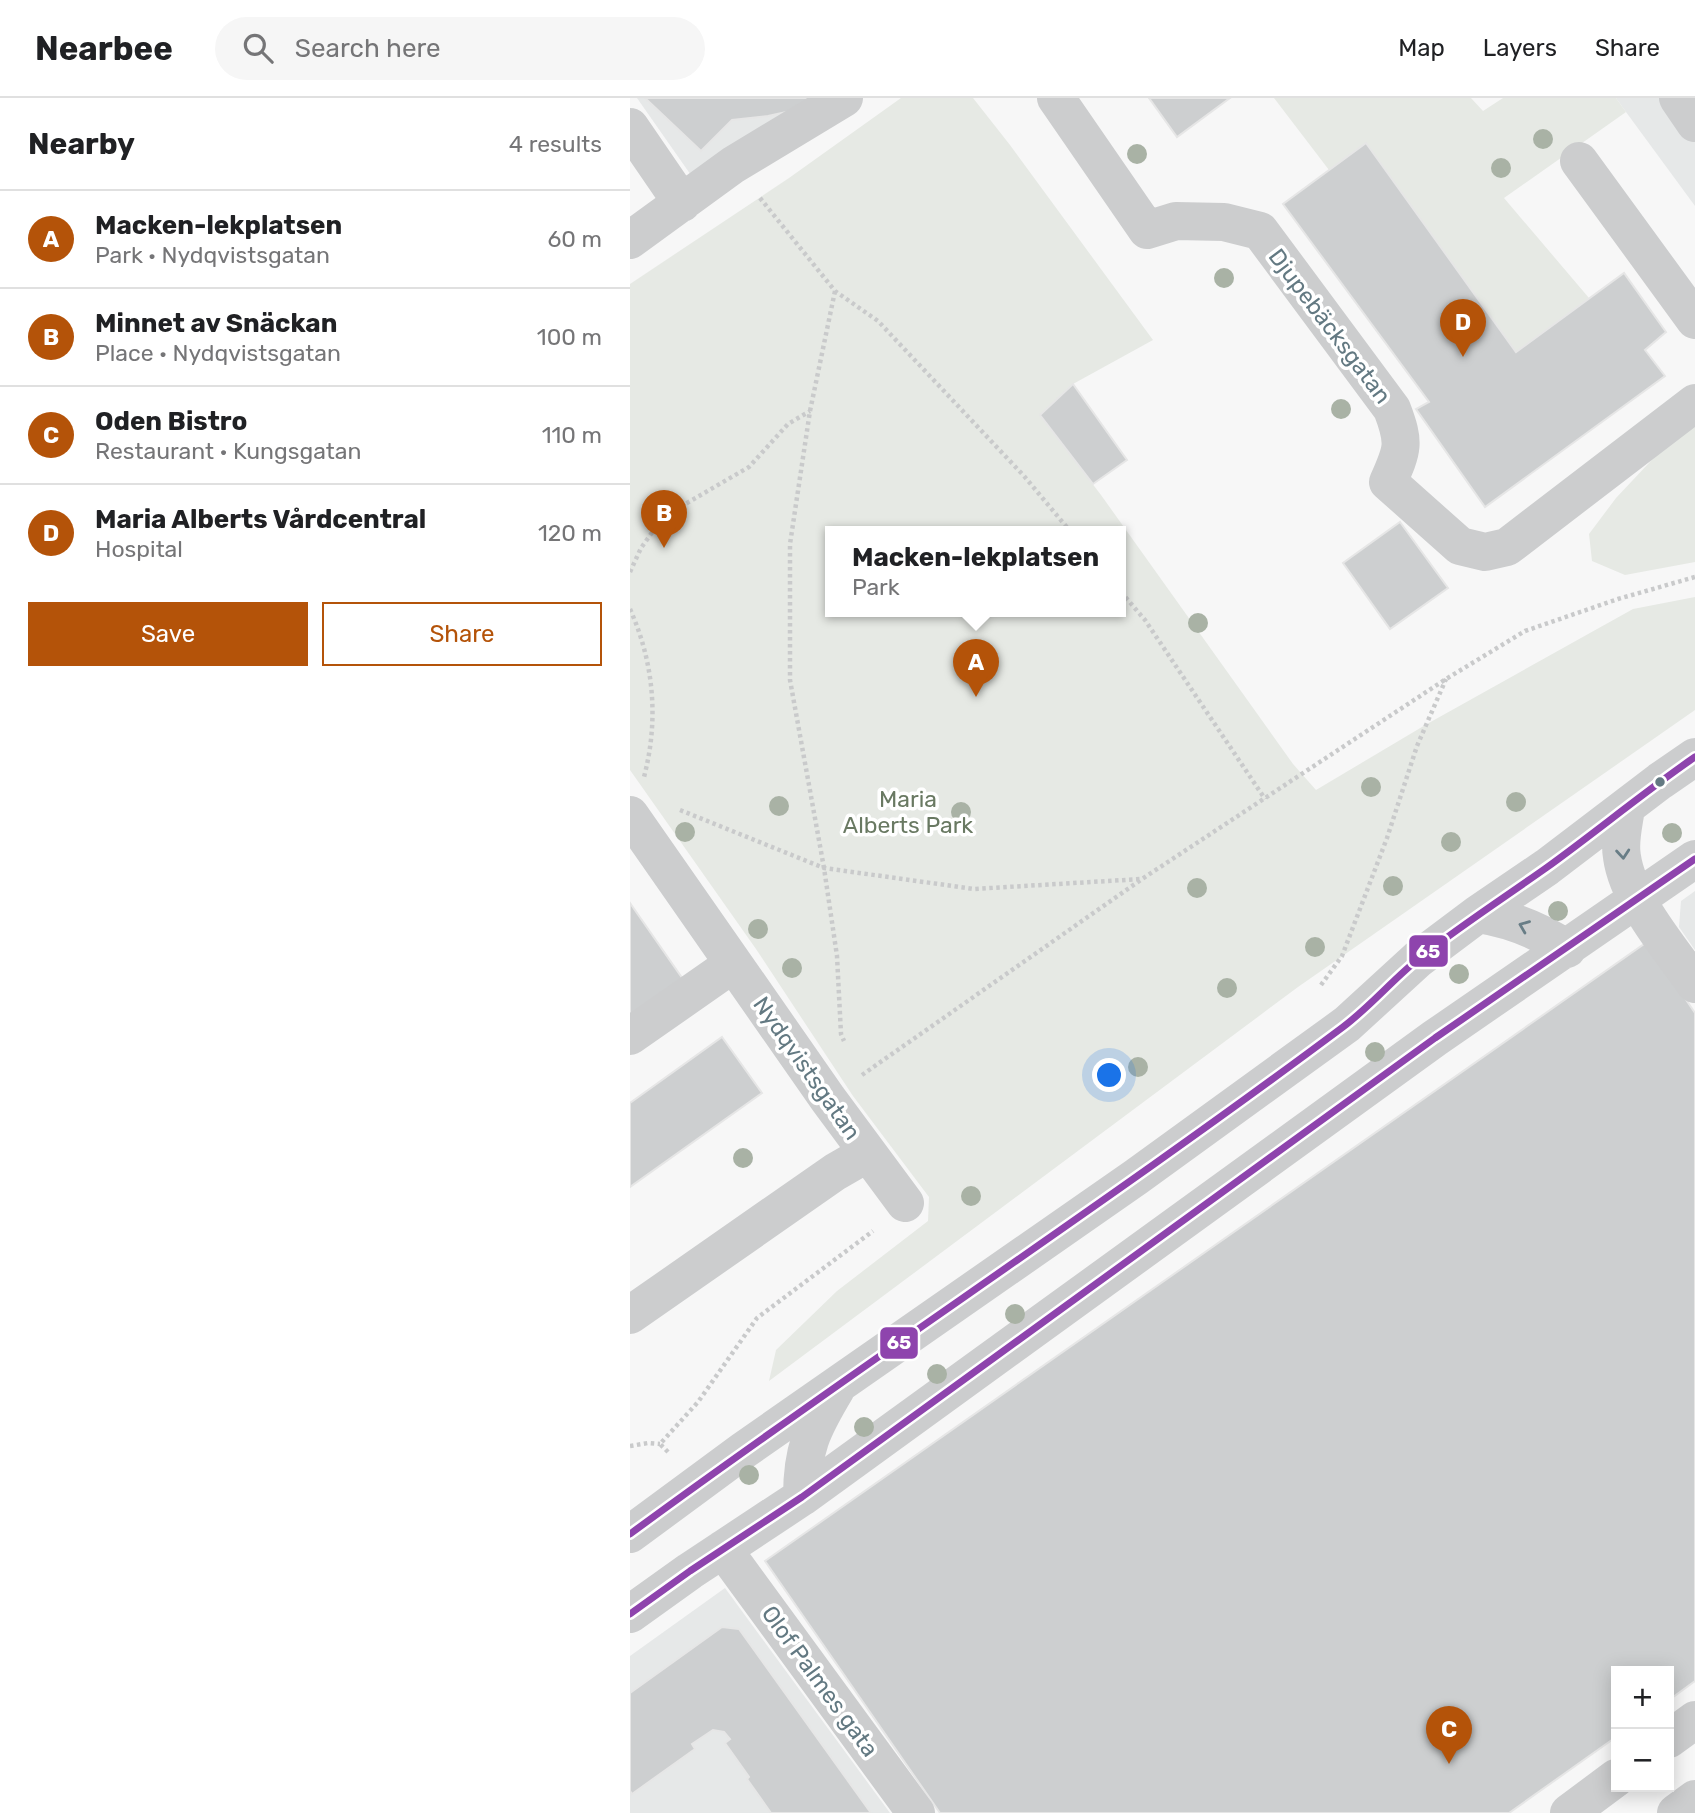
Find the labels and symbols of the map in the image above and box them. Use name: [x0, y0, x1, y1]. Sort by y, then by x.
street label: Djupebäcksgatan: [1263, 243, 1397, 409]
pin: D: [1440, 299, 1486, 357]
pin: B: [641, 490, 687, 548]
pin: A: [953, 639, 999, 697]
unlabelled marker: [1653, 775, 1667, 789]
park label: Maria Alberts Park: [843, 785, 973, 839]
one-way arrow: [1615, 849, 1630, 860]
one-way arrow: [1519, 921, 1531, 935]
line badge: 65: [1408, 934, 1449, 968]
text: 65: [1416, 940, 1440, 963]
street label: Nydqvistsgatan: [747, 991, 867, 1145]
your location: [1092, 1058, 1126, 1092]
line badge: 65: [879, 1326, 919, 1360]
text: 65: [887, 1331, 911, 1354]
street label: Olof Palmes gata: [756, 1600, 884, 1762]
pin: C: [1426, 1706, 1472, 1764]

